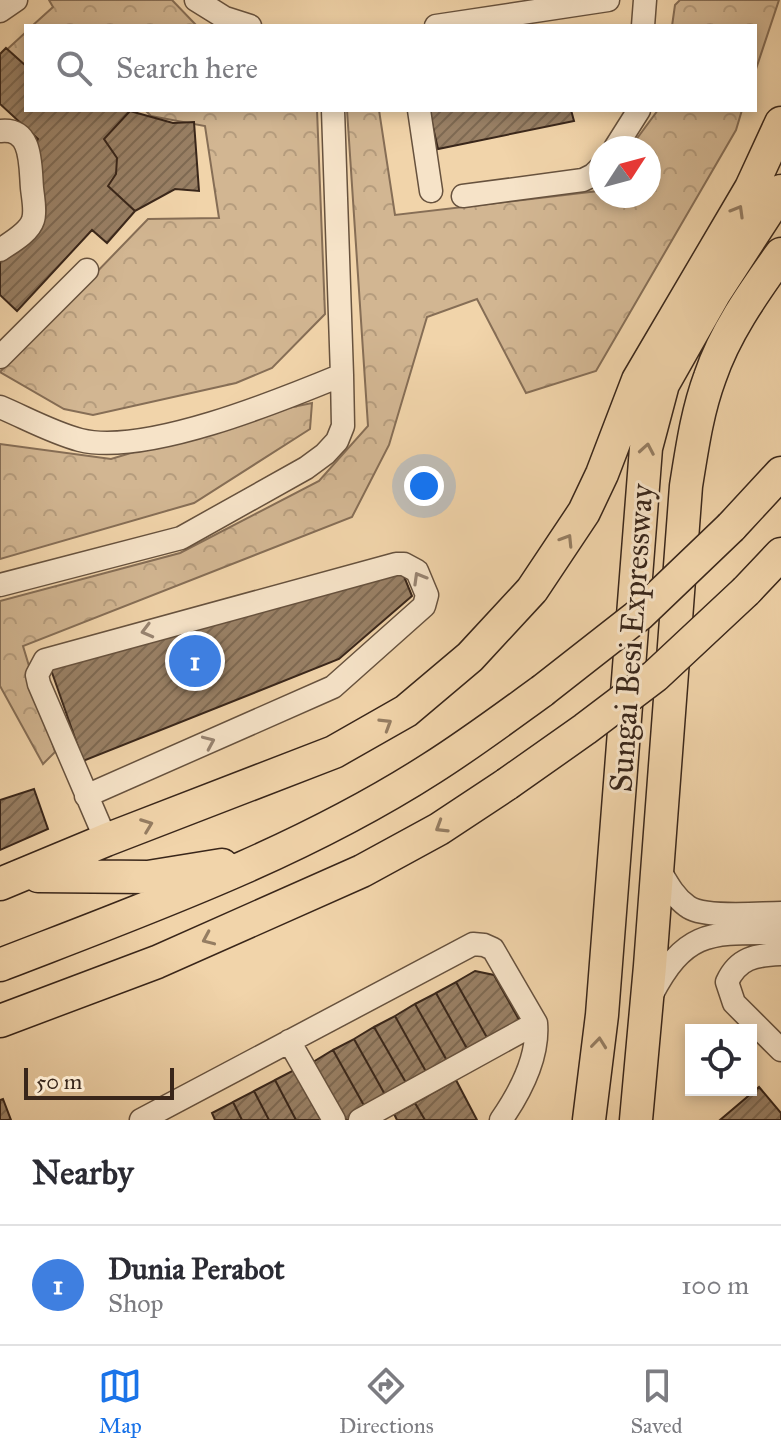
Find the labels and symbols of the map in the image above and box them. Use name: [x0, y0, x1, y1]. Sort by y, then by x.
north arrow: [589, 136, 661, 208]
one-way arrow: [728, 205, 744, 220]
one-way arrow: [637, 442, 654, 456]
your location: [404, 466, 444, 506]
street label: Sungai Besi Expressway: [601, 481, 662, 794]
one-way arrow: [557, 534, 572, 549]
one-way arrow: [413, 572, 429, 587]
one-way arrow: [141, 621, 155, 638]
pin: 1: [169, 631, 221, 691]
one-way arrow: [377, 718, 392, 733]
one-way arrow: [201, 735, 215, 751]
one-way arrow: [436, 817, 450, 832]
one-way arrow: [139, 818, 153, 834]
one-way arrow: [201, 930, 216, 946]
one-way arrow: [591, 1036, 608, 1049]
scale bar: [24, 1064, 174, 1100]

